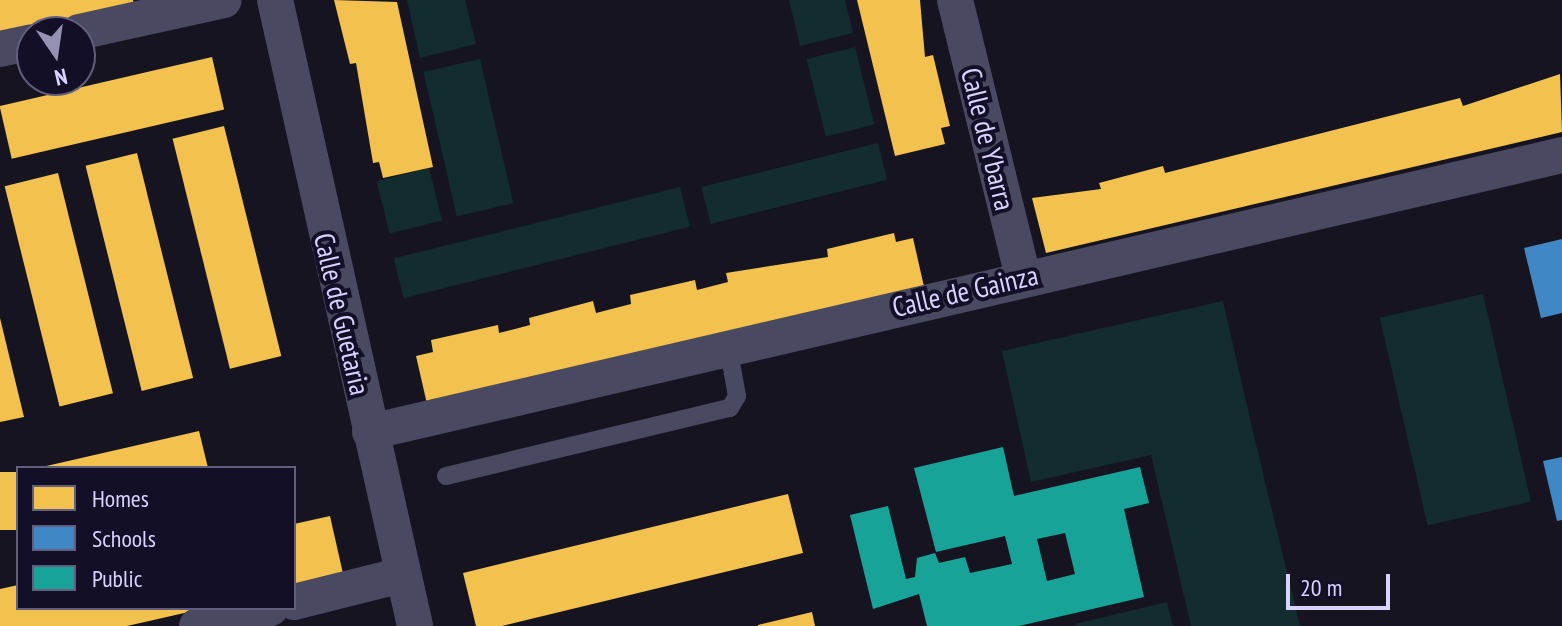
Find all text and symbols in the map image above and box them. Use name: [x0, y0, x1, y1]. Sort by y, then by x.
north arrow: [16, 16, 96, 96]
text: N: [52, 62, 70, 92]
street label: Calle de Ybarra: [954, 64, 1022, 214]
street label: Calle de Guetaria: [307, 230, 377, 398]
street label: Calle de Gainza: [889, 258, 1041, 324]
legend: [16, 466, 296, 610]
text: Homes: [92, 483, 149, 514]
text: Schools: [92, 523, 156, 554]
scale bar: [1290, 558, 1394, 608]
text: Public: [92, 563, 142, 594]
text: 20 m: [1300, 572, 1342, 603]

